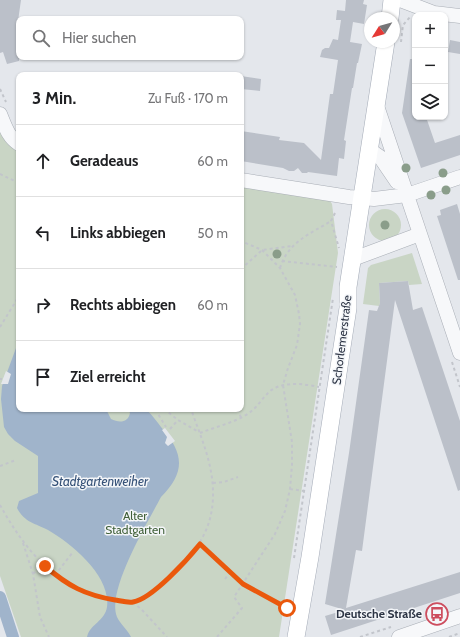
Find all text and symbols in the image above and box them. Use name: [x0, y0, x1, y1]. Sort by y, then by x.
north arrow: [364, 12, 400, 48]
map controls: [412, 12, 448, 120]
button: +: [412, 12, 448, 48]
search box: [16, 16, 244, 60]
icon: search: [30, 27, 52, 49]
text: Hier suchen: [62, 29, 137, 47]
button: −: [412, 48, 448, 84]
button: layers: [412, 84, 448, 120]
text: 3 Min.: [32, 88, 76, 108]
text: Zu Fuß · 170 m: [148, 90, 228, 106]
icon: ahead: [32, 150, 54, 172]
text: Geradeaus: [70, 152, 138, 170]
text: 60 m: [197, 153, 228, 169]
icon: left: [32, 222, 54, 244]
text: Links abbiegen: [70, 224, 166, 242]
text: 50 m: [198, 225, 228, 241]
icon: right: [32, 294, 54, 316]
street label: Schorlemerstraße: [329, 294, 354, 386]
text: Rechts abbiegen: [70, 296, 176, 314]
text: 60 m: [197, 297, 228, 313]
icon: arrive: [32, 366, 54, 388]
text: Ziel erreicht: [70, 368, 146, 386]
water label: Stadtgartenweiher: [52, 473, 149, 489]
park label: Alter Stadtgarten: [105, 508, 165, 537]
route end: [36, 557, 54, 575]
route start: [278, 599, 296, 617]
bus stop icon: Deutsche Straße: [424, 601, 450, 627]
place label: Deutsche Straße: [336, 606, 422, 621]

